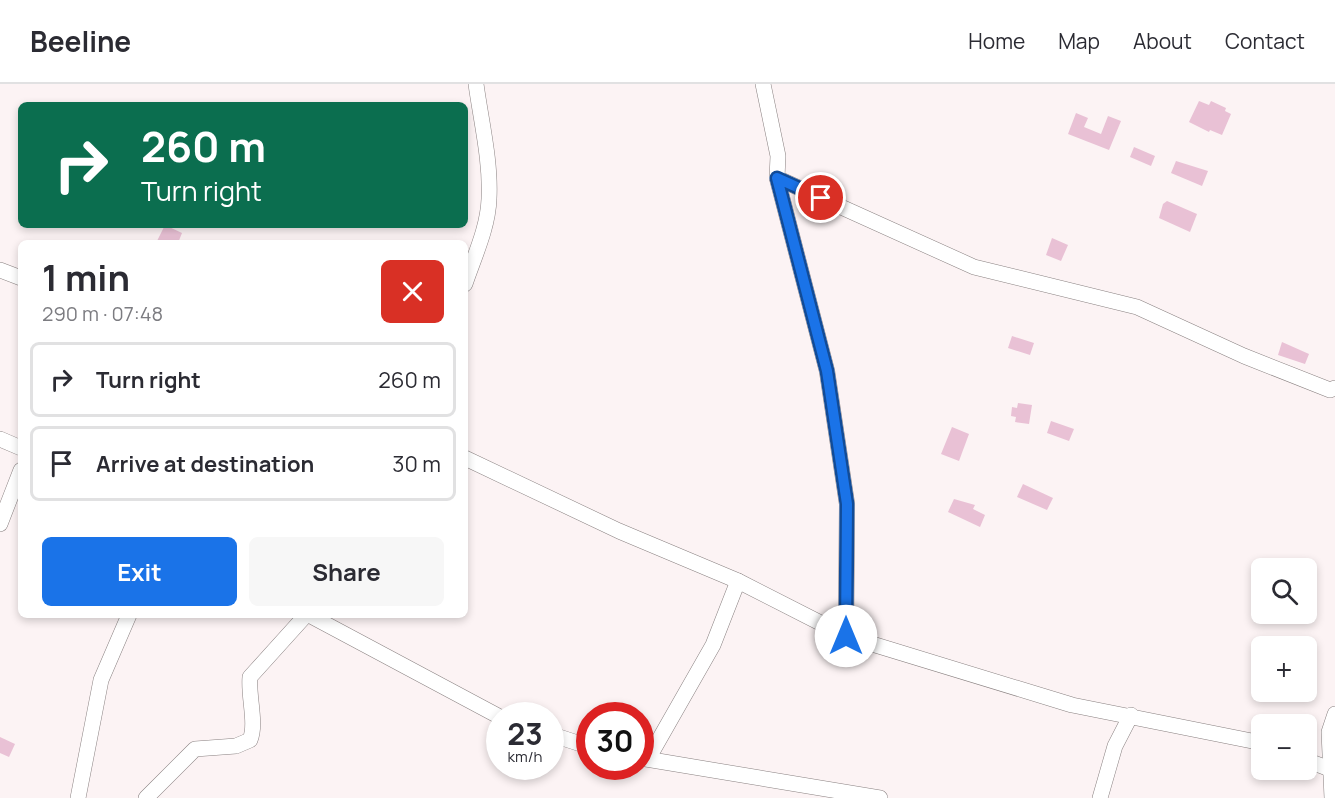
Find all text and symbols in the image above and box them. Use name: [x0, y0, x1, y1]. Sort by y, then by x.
text: Beeline: [30, 22, 131, 60]
text: Home: [968, 27, 1025, 55]
text: Map: [1058, 27, 1100, 55]
text: About: [1133, 27, 1192, 55]
text: Contact: [1225, 27, 1305, 55]
text: 260 m: [141, 117, 266, 175]
icon: right: [42, 126, 120, 204]
text: Turn right: [141, 172, 262, 209]
pin: [795, 172, 846, 223]
icon: arrive: [804, 181, 837, 214]
text: 1 min: [42, 253, 130, 302]
button: close: [381, 260, 444, 323]
text: 290 m · 07:48: [42, 300, 163, 327]
icon: right: [45, 363, 78, 396]
text: Turn right: [96, 365, 201, 395]
text: 260 m: [378, 365, 441, 395]
icon: arrive: [45, 447, 78, 480]
text: Arrive at destination: [96, 449, 314, 479]
text: 30 m: [392, 449, 441, 479]
button: Exit: [42, 537, 237, 606]
button: Share: [249, 537, 444, 606]
map controls: [1251, 558, 1317, 780]
button: search: [1251, 558, 1317, 624]
position arrow: [814, 604, 878, 668]
button: +: [1251, 636, 1317, 702]
speed limit sign: 30: [576, 702, 654, 780]
text: 23: [507, 713, 543, 754]
button: −: [1251, 714, 1317, 780]
text: km/h: [508, 746, 542, 767]

